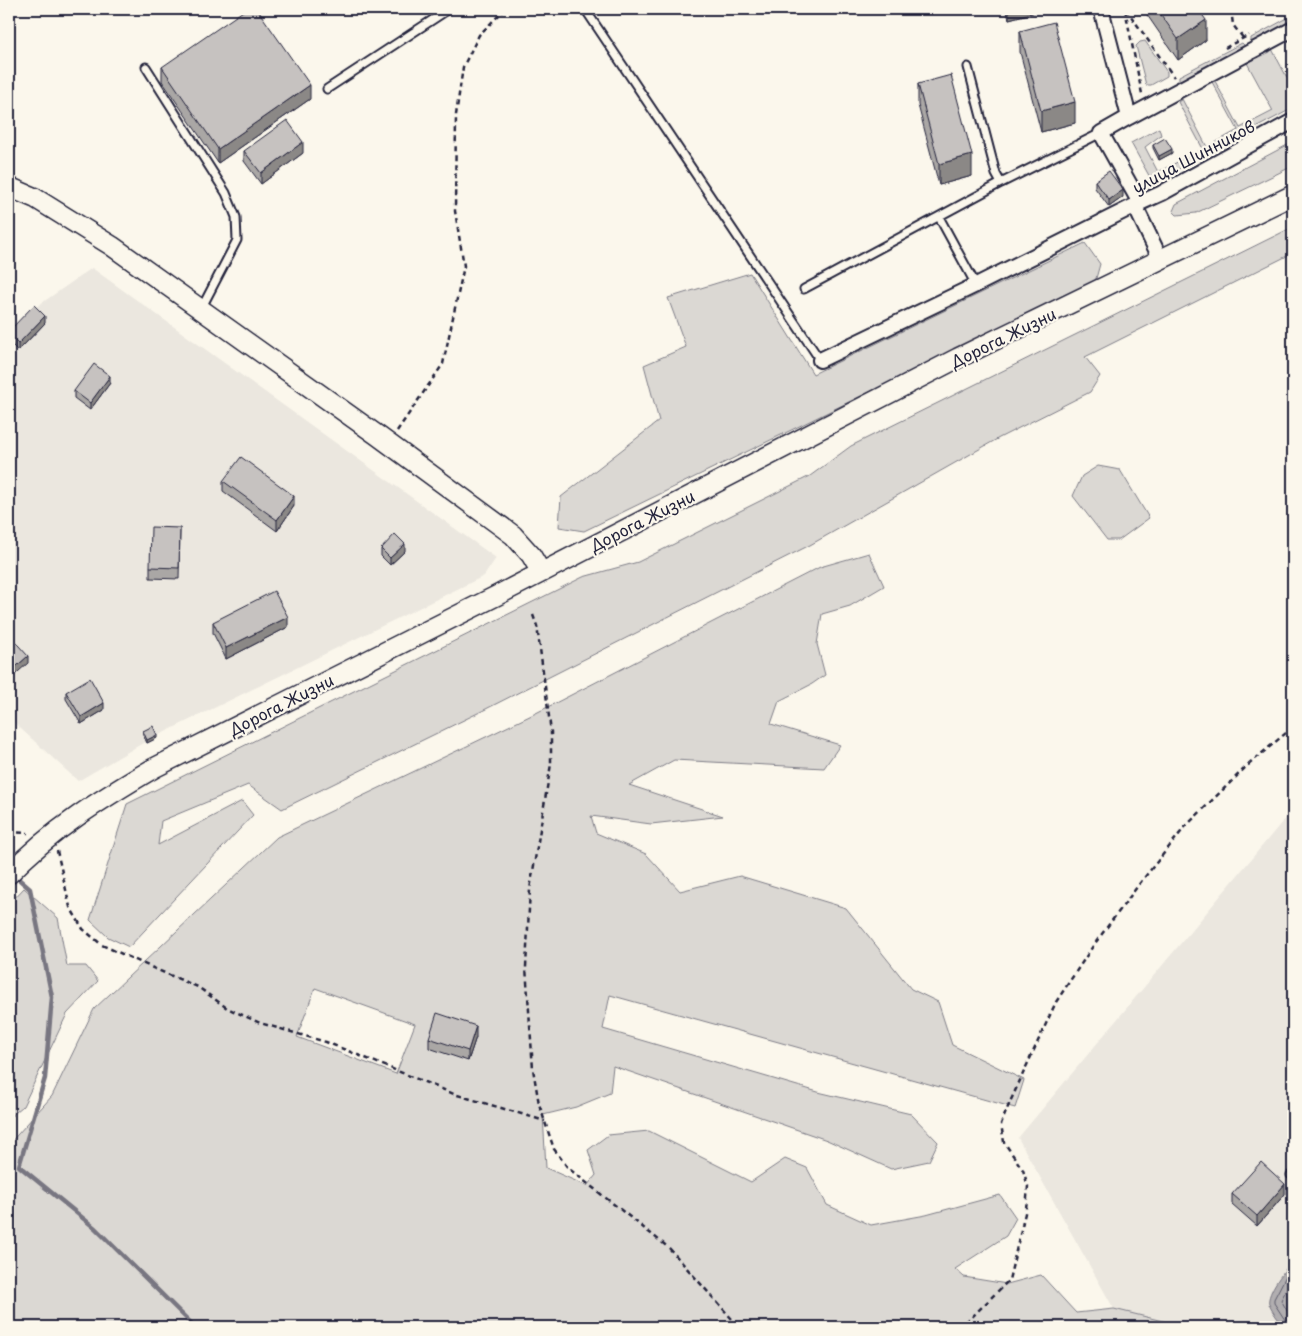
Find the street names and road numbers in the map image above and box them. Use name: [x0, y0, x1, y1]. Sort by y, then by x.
street label: улица Шинников: [1127, 113, 1259, 199]
street label: Дорога Жизни: [945, 301, 1060, 373]
street label: Дорога Жизни: [585, 483, 698, 557]
street label: Дорога Жизни: [224, 667, 337, 741]

